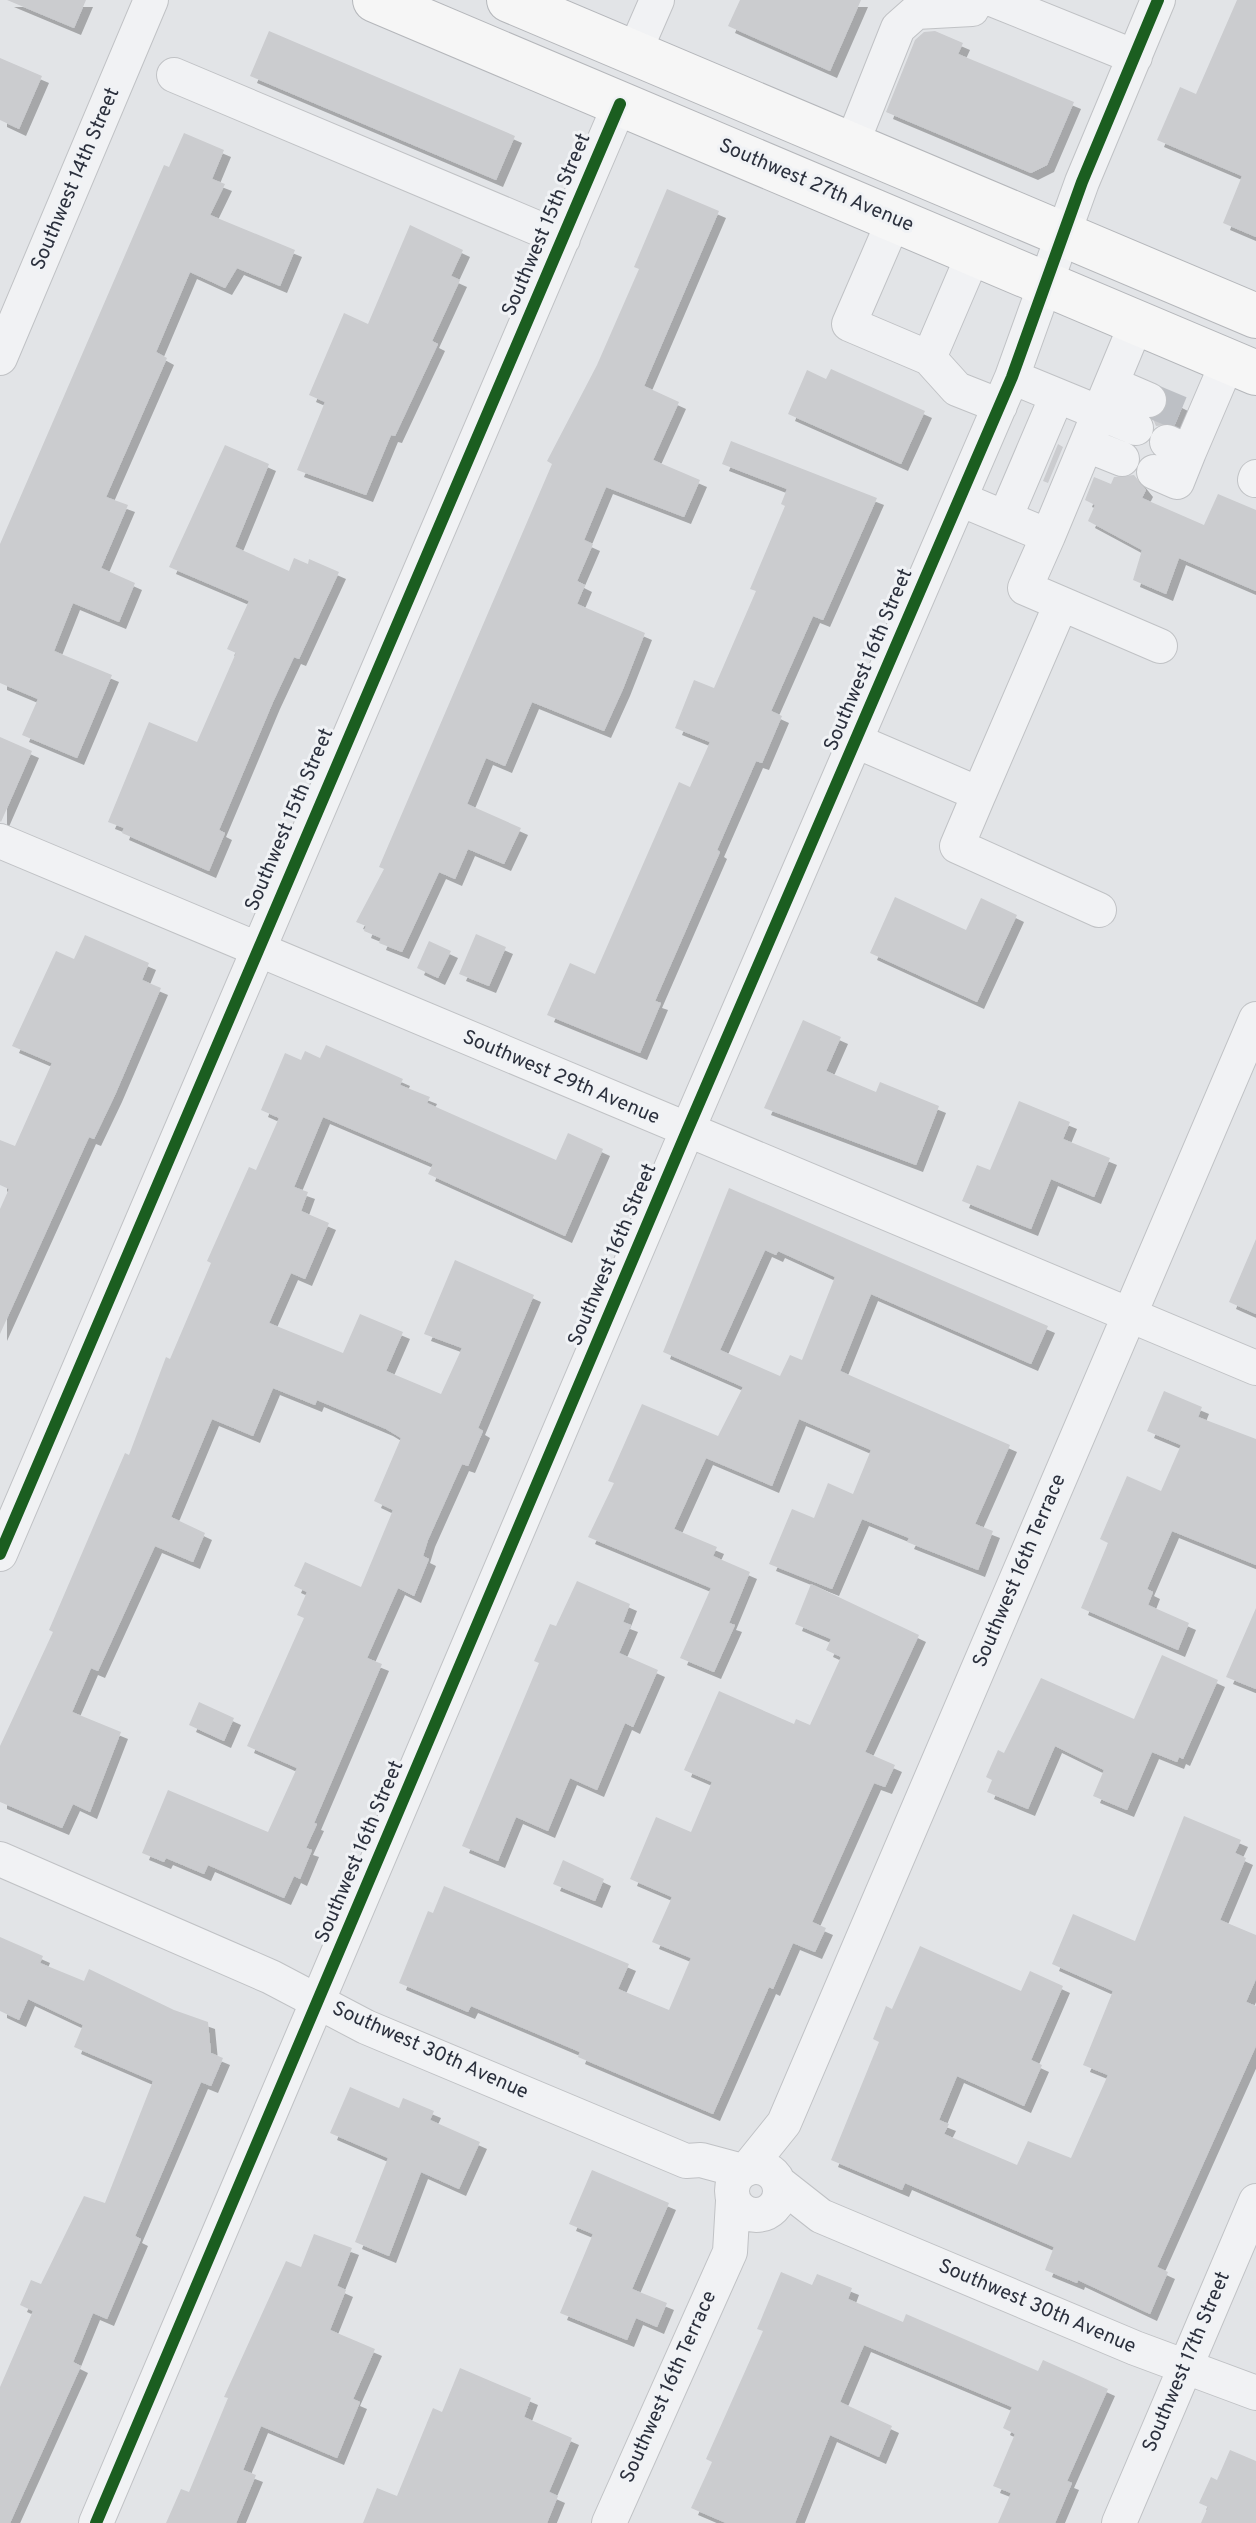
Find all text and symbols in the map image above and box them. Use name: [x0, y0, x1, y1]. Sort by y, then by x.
street label: Southwest 14th Street: [26, 84, 126, 274]
street label: Southwest 15th Street: [497, 130, 597, 320]
street label: Southwest 27th Avenue: [715, 133, 917, 239]
street label: Southwest 16th Street: [819, 565, 919, 755]
street label: Southwest 15th Street: [240, 725, 340, 915]
street label: Southwest 29th Avenue: [458, 1025, 664, 1131]
street label: Southwest 16th Street: [563, 1160, 663, 1350]
street label: Southwest 16th Terrace: [967, 1470, 1073, 1672]
street label: Southwest 16th Street: [310, 1757, 410, 1947]
street label: Southwest 30th Avenue: [328, 1996, 532, 2106]
street label: Southwest 30th Avenue: [934, 2254, 1140, 2360]
street label: Southwest 17th Street: [1137, 2268, 1237, 2456]
street label: Southwest 16th Terrace: [615, 2287, 723, 2487]

